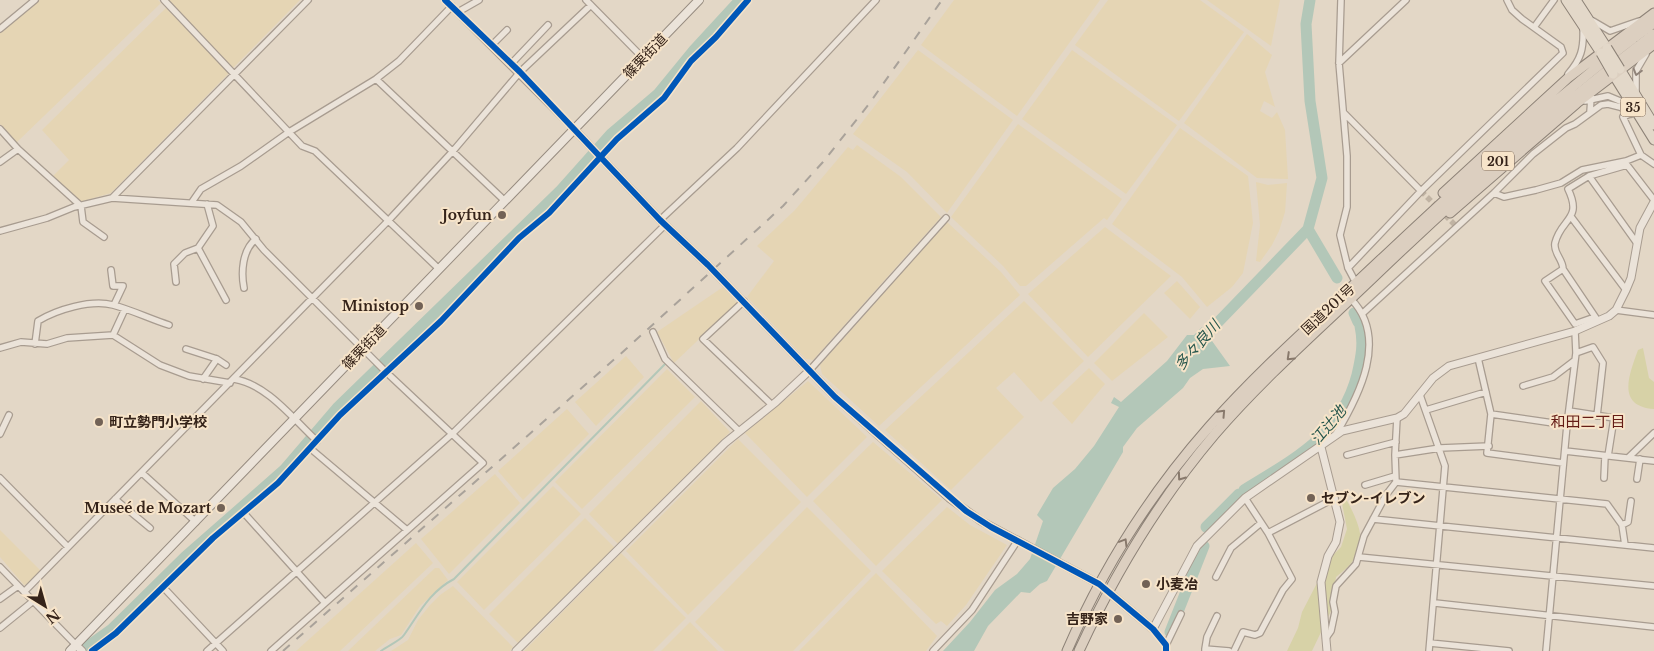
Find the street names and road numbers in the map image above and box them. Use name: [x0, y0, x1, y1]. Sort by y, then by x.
street label: 篠栗街道: [619, 30, 671, 82]
road number: 35: [1620, 98, 1646, 116]
road number: 201: [1482, 152, 1514, 170]
street label: 国道201号: [1297, 280, 1359, 338]
street label: 篠栗街道: [338, 321, 390, 373]

